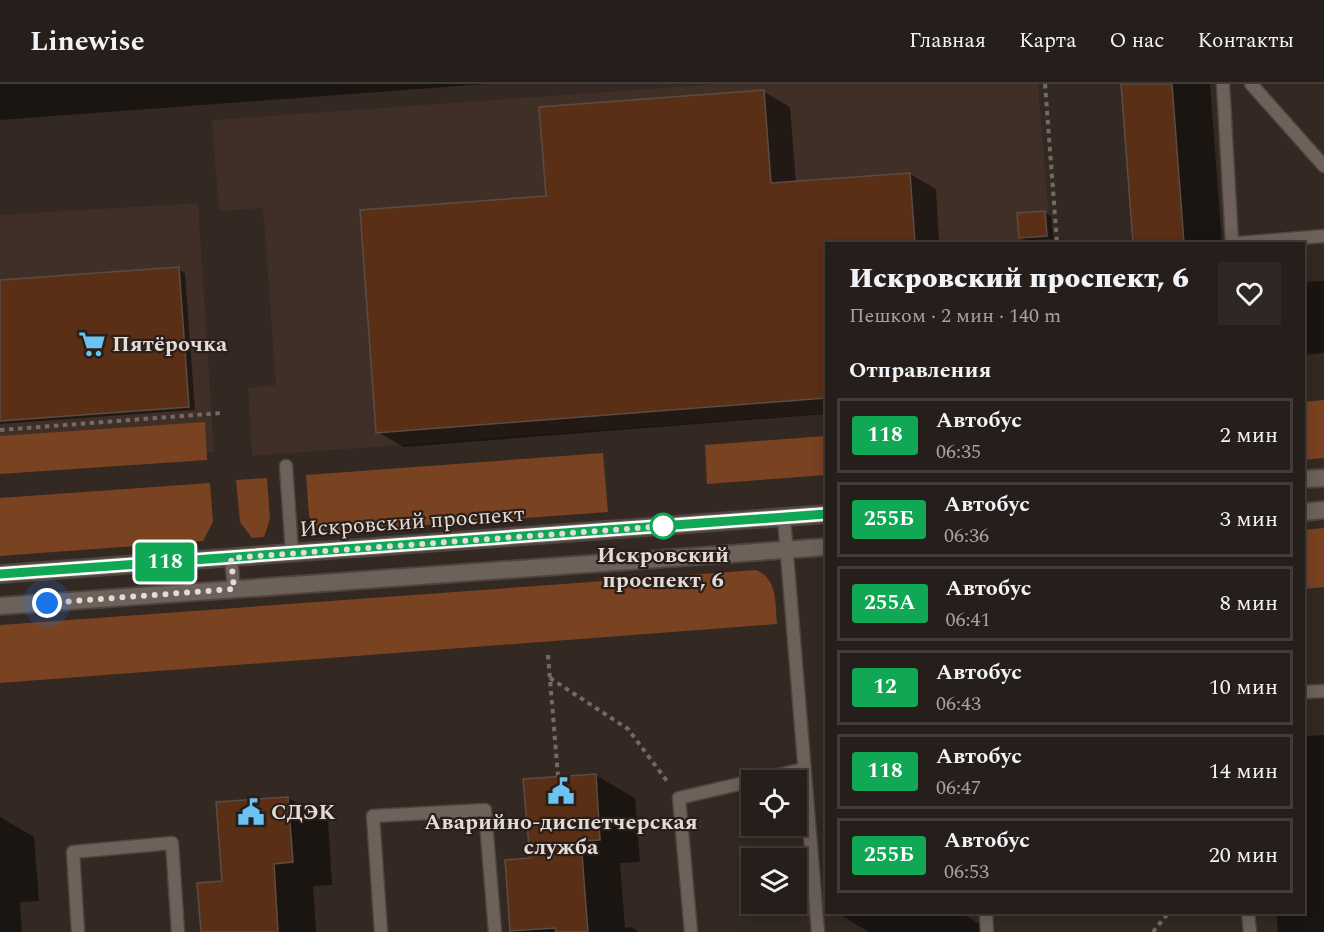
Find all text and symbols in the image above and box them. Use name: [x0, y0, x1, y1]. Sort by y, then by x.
text: Linewise: [30, 20, 145, 63]
text: Главная: [909, 25, 986, 57]
text: Карта: [1019, 25, 1076, 57]
text: О нас: [1109, 25, 1164, 57]
text: Контакты: [1197, 25, 1294, 57]
text: Искровский проспект, 6: [849, 257, 1189, 300]
button: heart: [1218, 262, 1281, 325]
text: Пешком · 2 мин · 140 m: [849, 301, 1061, 331]
place label: Пятёрочка: [112, 328, 228, 361]
supermarket icon: Пятёрочка: [77, 329, 107, 359]
text: Отправления: [849, 354, 991, 387]
text: Автобус: [936, 404, 1022, 437]
text: 118: [867, 419, 903, 451]
text: 2 мин: [1220, 419, 1278, 452]
text: 06:35: [936, 437, 981, 467]
text: Автобус: [944, 488, 1030, 521]
street label: Искровский проспект: [298, 498, 526, 546]
text: 255Б: [864, 503, 914, 535]
text: 3 мин: [1220, 503, 1278, 536]
marker: Искровский проспект, 6: [650, 513, 676, 539]
text: 06:36: [944, 521, 989, 551]
place label: Искровский проспект, 6: [597, 539, 729, 597]
line badge: 118: [130, 542, 200, 582]
text: 118: [147, 546, 183, 578]
text: Автобус: [946, 572, 1032, 605]
text: 255А: [864, 587, 916, 619]
text: 8 мин: [1220, 587, 1278, 620]
your location: [32, 588, 62, 618]
text: 06:41: [946, 605, 991, 635]
text: Автобус: [936, 656, 1022, 689]
text: 12: [873, 671, 897, 703]
text: 10 мин: [1209, 671, 1278, 704]
text: 06:43: [936, 689, 981, 719]
text: Автобус: [936, 740, 1022, 773]
text: 118: [867, 755, 903, 787]
text: 14 мин: [1209, 755, 1278, 788]
map controls: [741, 770, 807, 914]
button: locate: [741, 770, 807, 836]
text: 06:47: [936, 773, 981, 803]
public building icon: Аварийно-диспетчерская служба: [546, 776, 576, 806]
place label: СДЭК: [271, 796, 336, 829]
public building icon: СДЭК: [236, 797, 266, 827]
place label: Аварийно-диспетчерская служба: [424, 806, 698, 864]
text: Автобус: [944, 824, 1030, 857]
text: 255Б: [864, 839, 914, 871]
text: 20 мин: [1209, 839, 1278, 872]
button: layers: [741, 848, 807, 914]
text: 06:53: [944, 857, 989, 887]

